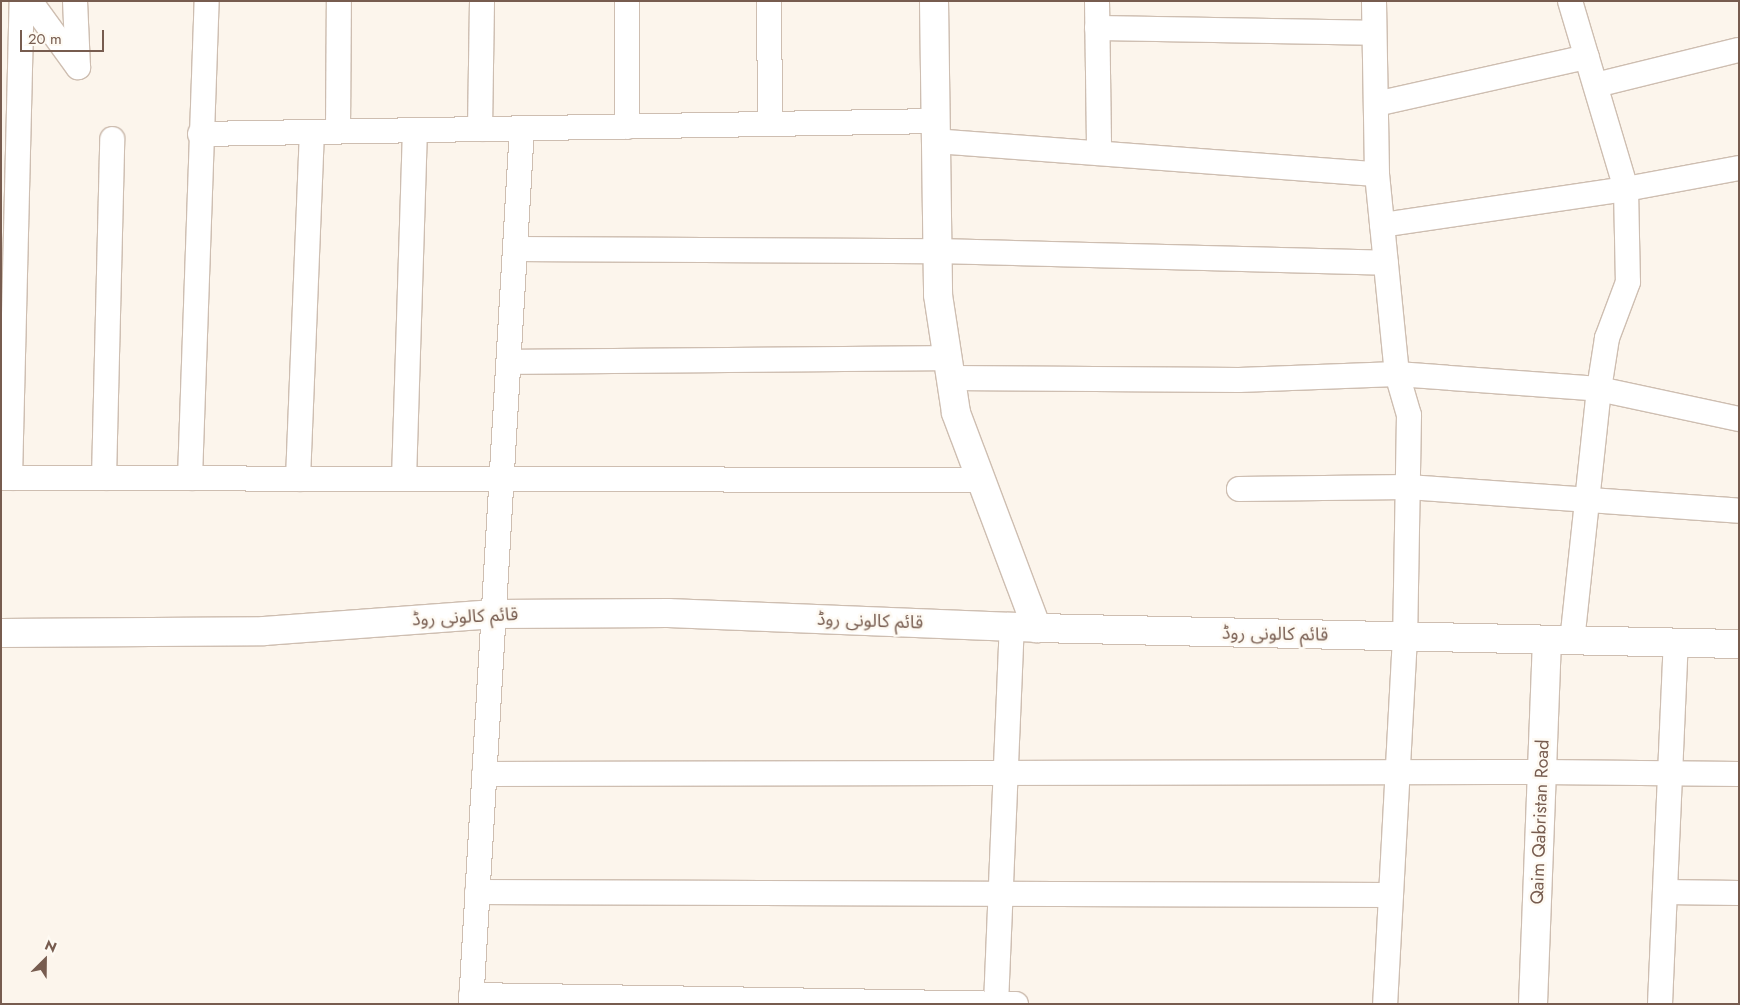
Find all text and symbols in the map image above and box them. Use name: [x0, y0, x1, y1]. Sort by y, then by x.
scale bar: [22, 20, 106, 52]
text: 20 m: [28, 28, 62, 50]
street label: قائم کالونی روڈ: [411, 603, 519, 631]
street label: قائم کالونی روڈ: [817, 608, 923, 634]
street label: قائم کالونی روڈ: [1222, 622, 1328, 646]
street label: Qaim Qabristan Road: [1526, 739, 1554, 905]
north arrow: [20, 935, 70, 985]
text: N: [42, 935, 60, 958]

